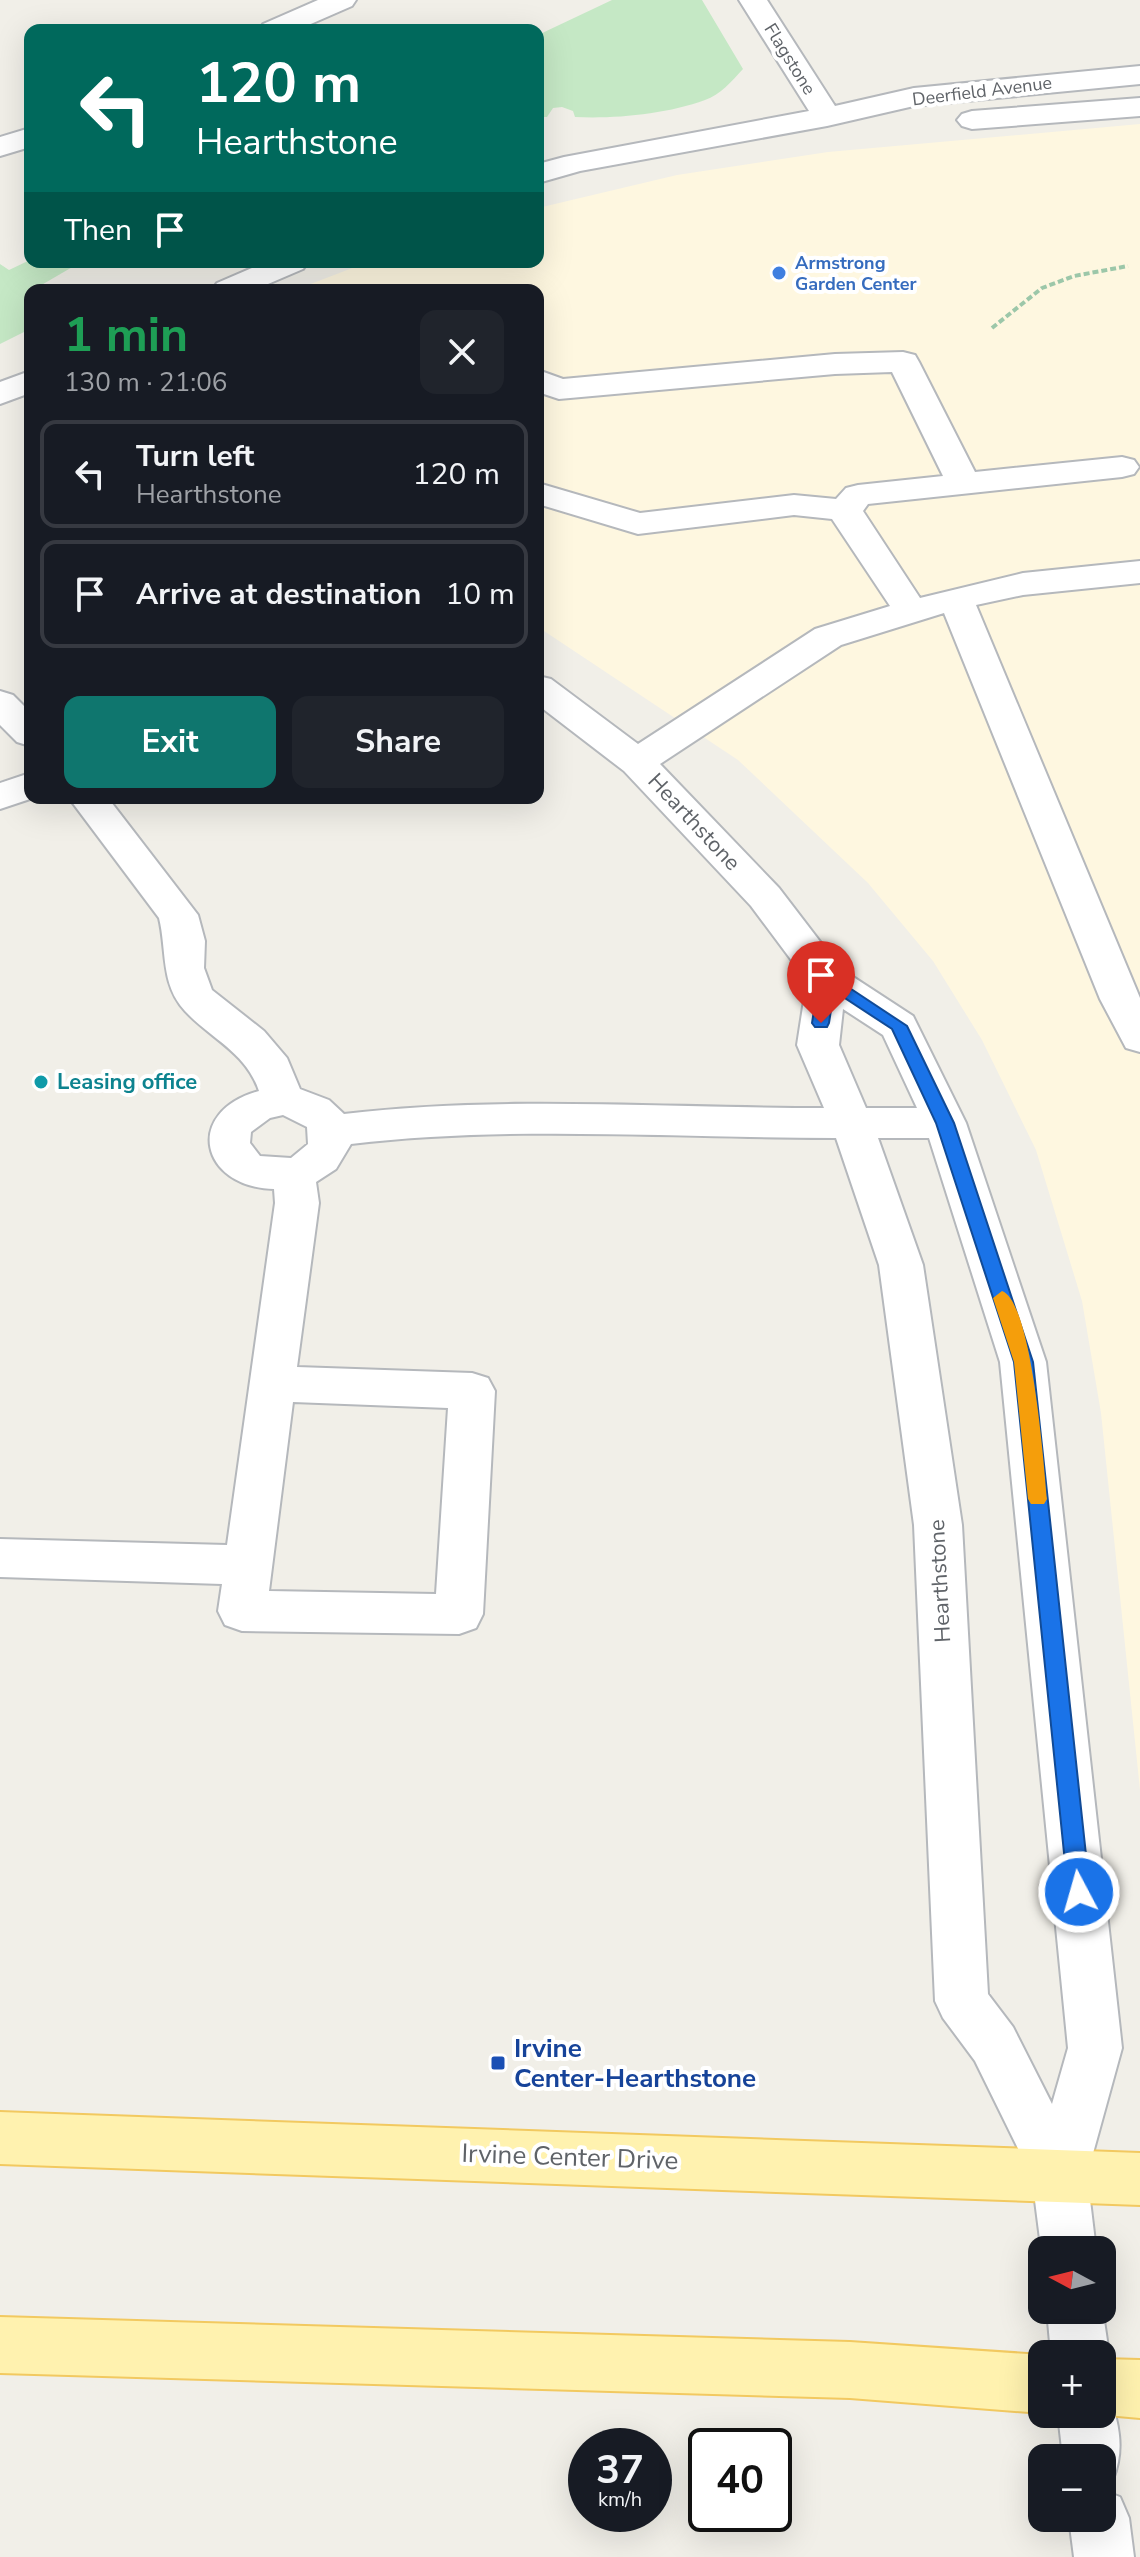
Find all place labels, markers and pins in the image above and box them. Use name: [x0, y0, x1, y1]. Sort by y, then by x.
place label: Armstrong Garden Center: [795, 251, 916, 296]
marker: Armstrong Garden Center: [770, 264, 788, 282]
pin: [787, 941, 855, 1023]
place label: Leasing office: [57, 1067, 197, 1097]
marker: Leasing office: [32, 1073, 50, 1091]
place label: Irvine Center-Hearthstone: [514, 2031, 756, 2096]
marker: Irvine Center-Hearthstone: [489, 2054, 507, 2072]

